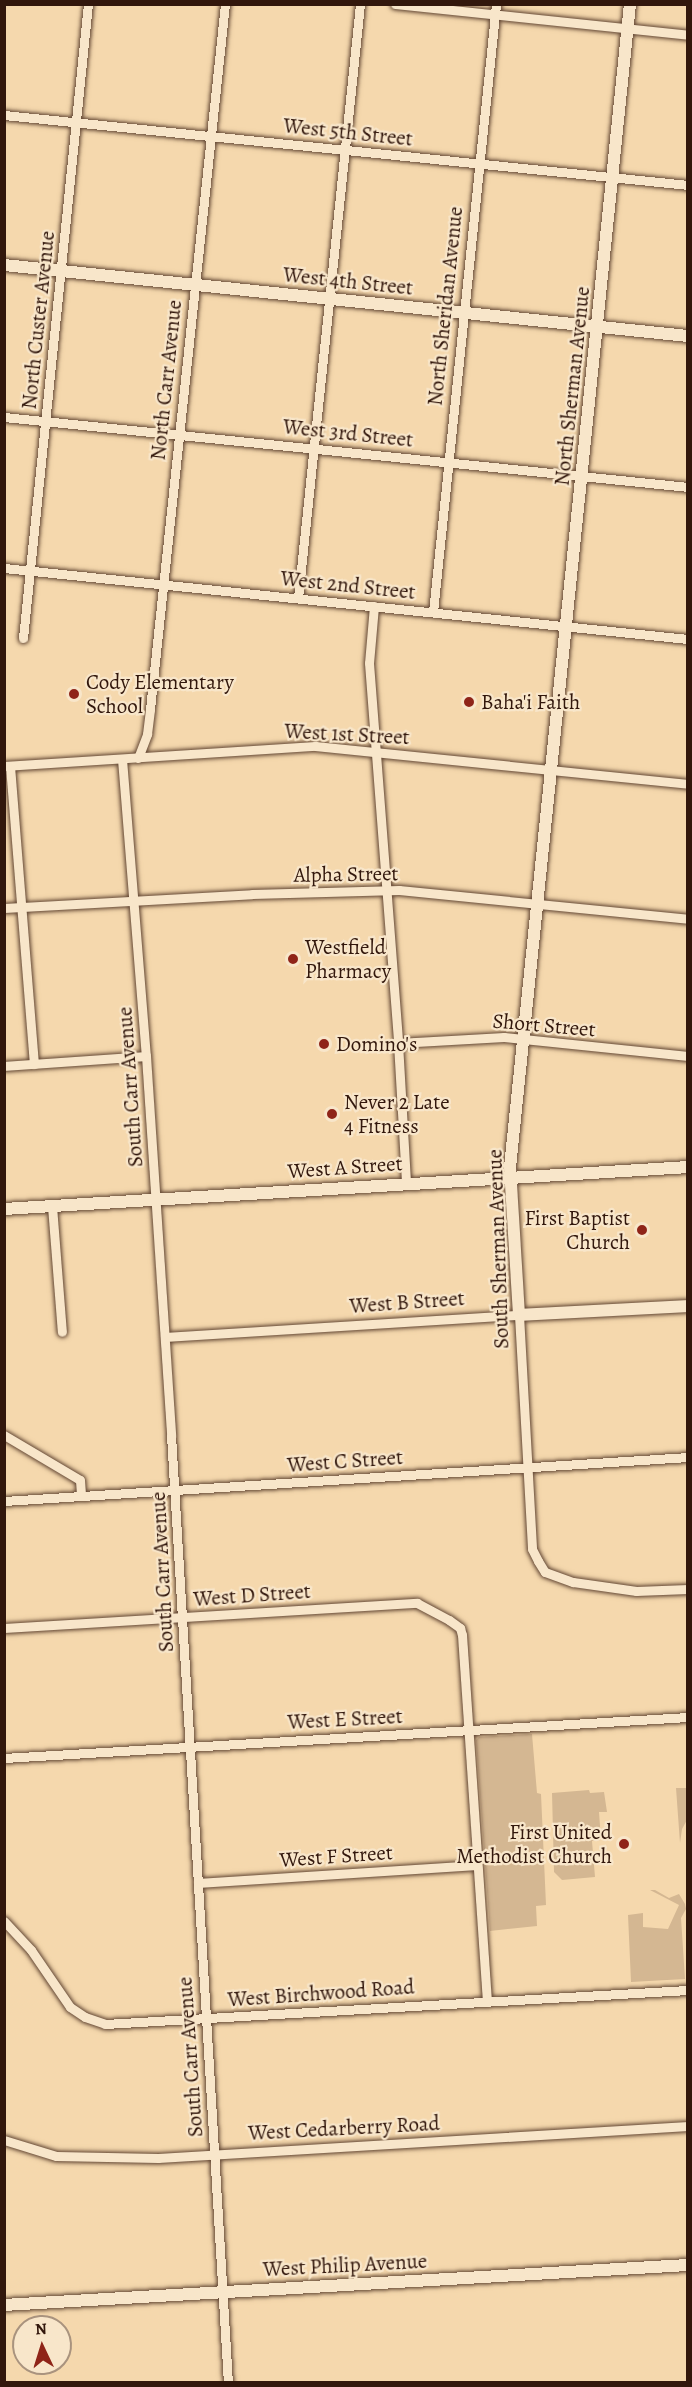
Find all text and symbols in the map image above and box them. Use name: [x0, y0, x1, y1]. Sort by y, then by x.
street label: West 5th Street: [282, 113, 414, 151]
street label: North Sheridan Avenue: [422, 205, 468, 407]
street label: North Custer Avenue: [16, 229, 60, 411]
street label: West 4th Street: [282, 262, 414, 300]
street label: North Sherman Avenue: [549, 285, 595, 487]
street label: North Carr Avenue: [145, 299, 187, 461]
street label: West 3rd Street: [282, 414, 414, 452]
street label: West 2nd Street: [279, 565, 417, 605]
place label: Cody Elementary School: [86, 669, 234, 719]
marker: Cody Elementary School: [67, 687, 81, 701]
place label: Baha'i Faith: [481, 689, 580, 715]
marker: Baha'i Faith: [462, 695, 476, 709]
street label: West 1st Street: [284, 718, 410, 750]
street label: Alpha Street: [293, 860, 399, 888]
place label: Westfield Pharmacy: [305, 934, 391, 984]
marker: Westfield Pharmacy: [286, 952, 300, 966]
street label: South Carr Avenue: [112, 1006, 148, 1168]
street label: Short Street: [491, 1008, 597, 1042]
place label: Domino's: [336, 1031, 417, 1057]
marker: Domino's: [317, 1037, 331, 1051]
place label: Never 2 Late 4 Fitness: [344, 1089, 450, 1139]
marker: Never 2 Late 4 Fitness: [325, 1107, 339, 1121]
street label: South Sherman Avenue: [482, 1149, 514, 1349]
street label: West A Street: [287, 1150, 403, 1184]
place label: First Baptist Church: [525, 1205, 630, 1255]
marker: First Baptist Church: [635, 1223, 649, 1237]
street label: West B Street: [349, 1285, 465, 1319]
street label: West C Street: [286, 1444, 404, 1478]
street label: South Carr Avenue: [145, 1491, 179, 1653]
street label: West D Street: [193, 1578, 311, 1612]
street label: West E Street: [287, 1703, 403, 1735]
place label: First United Methodist Church: [456, 1819, 612, 1869]
marker: First United Methodist Church: [617, 1837, 631, 1851]
street label: West F Street: [279, 1839, 393, 1873]
street label: West Birchwood Road: [227, 1974, 415, 2012]
street label: South Carr Avenue: [172, 1976, 208, 2138]
street label: West Cedarberry Road: [248, 2110, 440, 2146]
street label: West Philip Avenue: [262, 2248, 428, 2282]
north arrow: [12, 2315, 72, 2375]
text: N: [34, 2318, 47, 2340]

